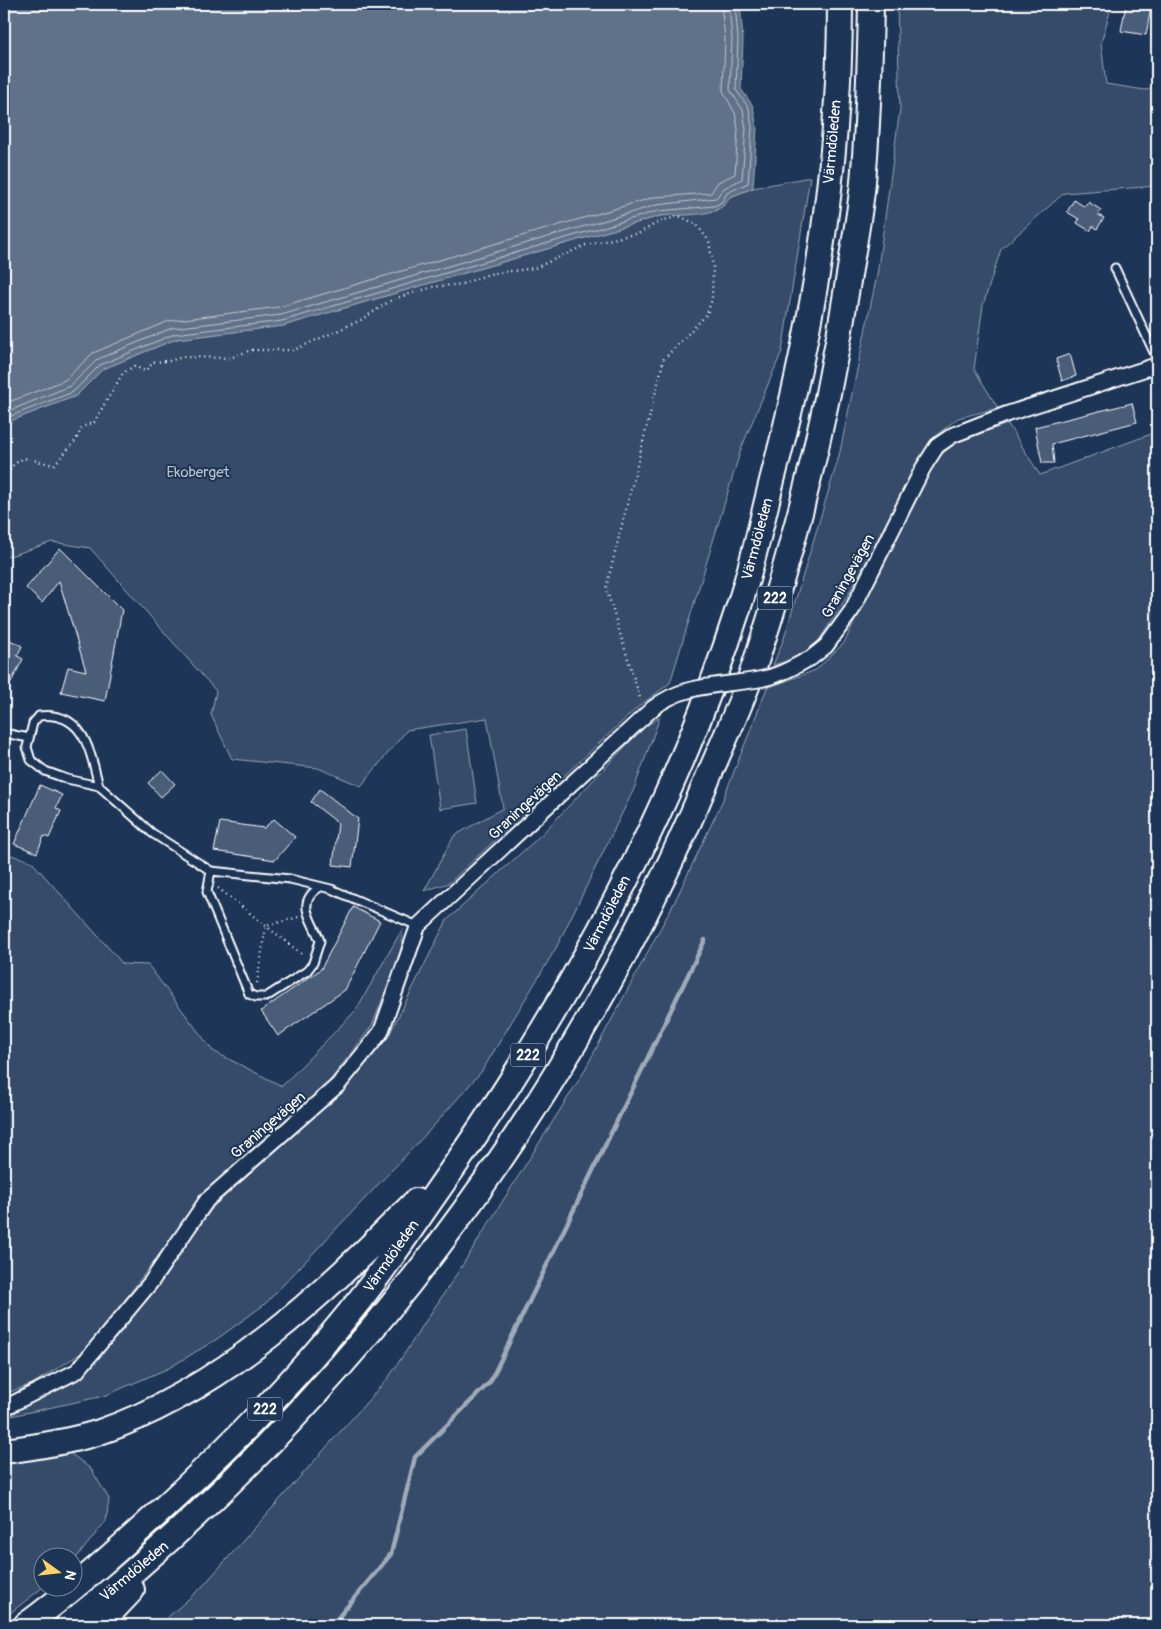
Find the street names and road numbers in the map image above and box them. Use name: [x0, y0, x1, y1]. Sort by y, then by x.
street label: Värmdöleden: [819, 99, 846, 185]
street label: Värmdöleden: [737, 496, 778, 582]
street label: Graningevägen: [818, 531, 879, 622]
road number: 222: [758, 586, 792, 610]
street label: Graningevägen: [485, 767, 566, 844]
street label: Värmdöleden: [580, 872, 635, 956]
road number: 222: [510, 1044, 546, 1066]
street label: Graningevägen: [227, 1088, 310, 1163]
street label: Värmdöleden: [359, 1216, 423, 1296]
road number: 222: [248, 1398, 282, 1420]
street label: Värmdöleden: [96, 1537, 173, 1606]

